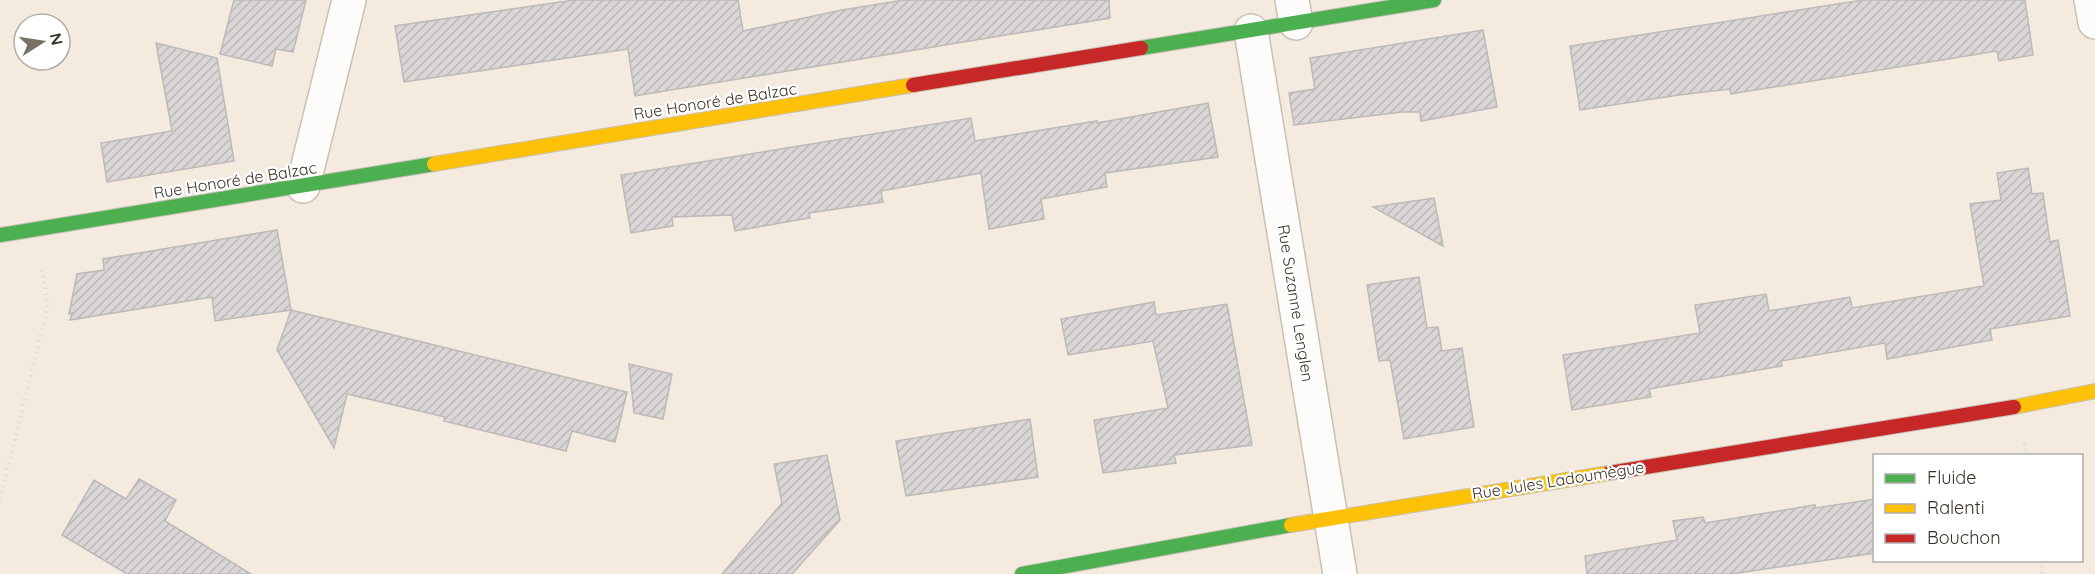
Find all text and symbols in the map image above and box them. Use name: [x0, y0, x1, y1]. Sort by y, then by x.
north arrow: [12, 12, 72, 72]
text: N: [46, 31, 68, 47]
street label: Rue Honoré de Balzac: [632, 78, 798, 124]
street label: Rue Honoré de Balzac: [152, 157, 318, 203]
street label: Rue Suzanne Lenglen: [1274, 223, 1318, 383]
legend: [1873, 454, 2083, 562]
street label: Rue Jules Ladoumègue: [1471, 457, 1645, 503]
text: Fluide: [1927, 466, 1976, 489]
text: Ralenti: [1927, 496, 1985, 519]
text: Bouchon: [1927, 526, 2001, 549]

